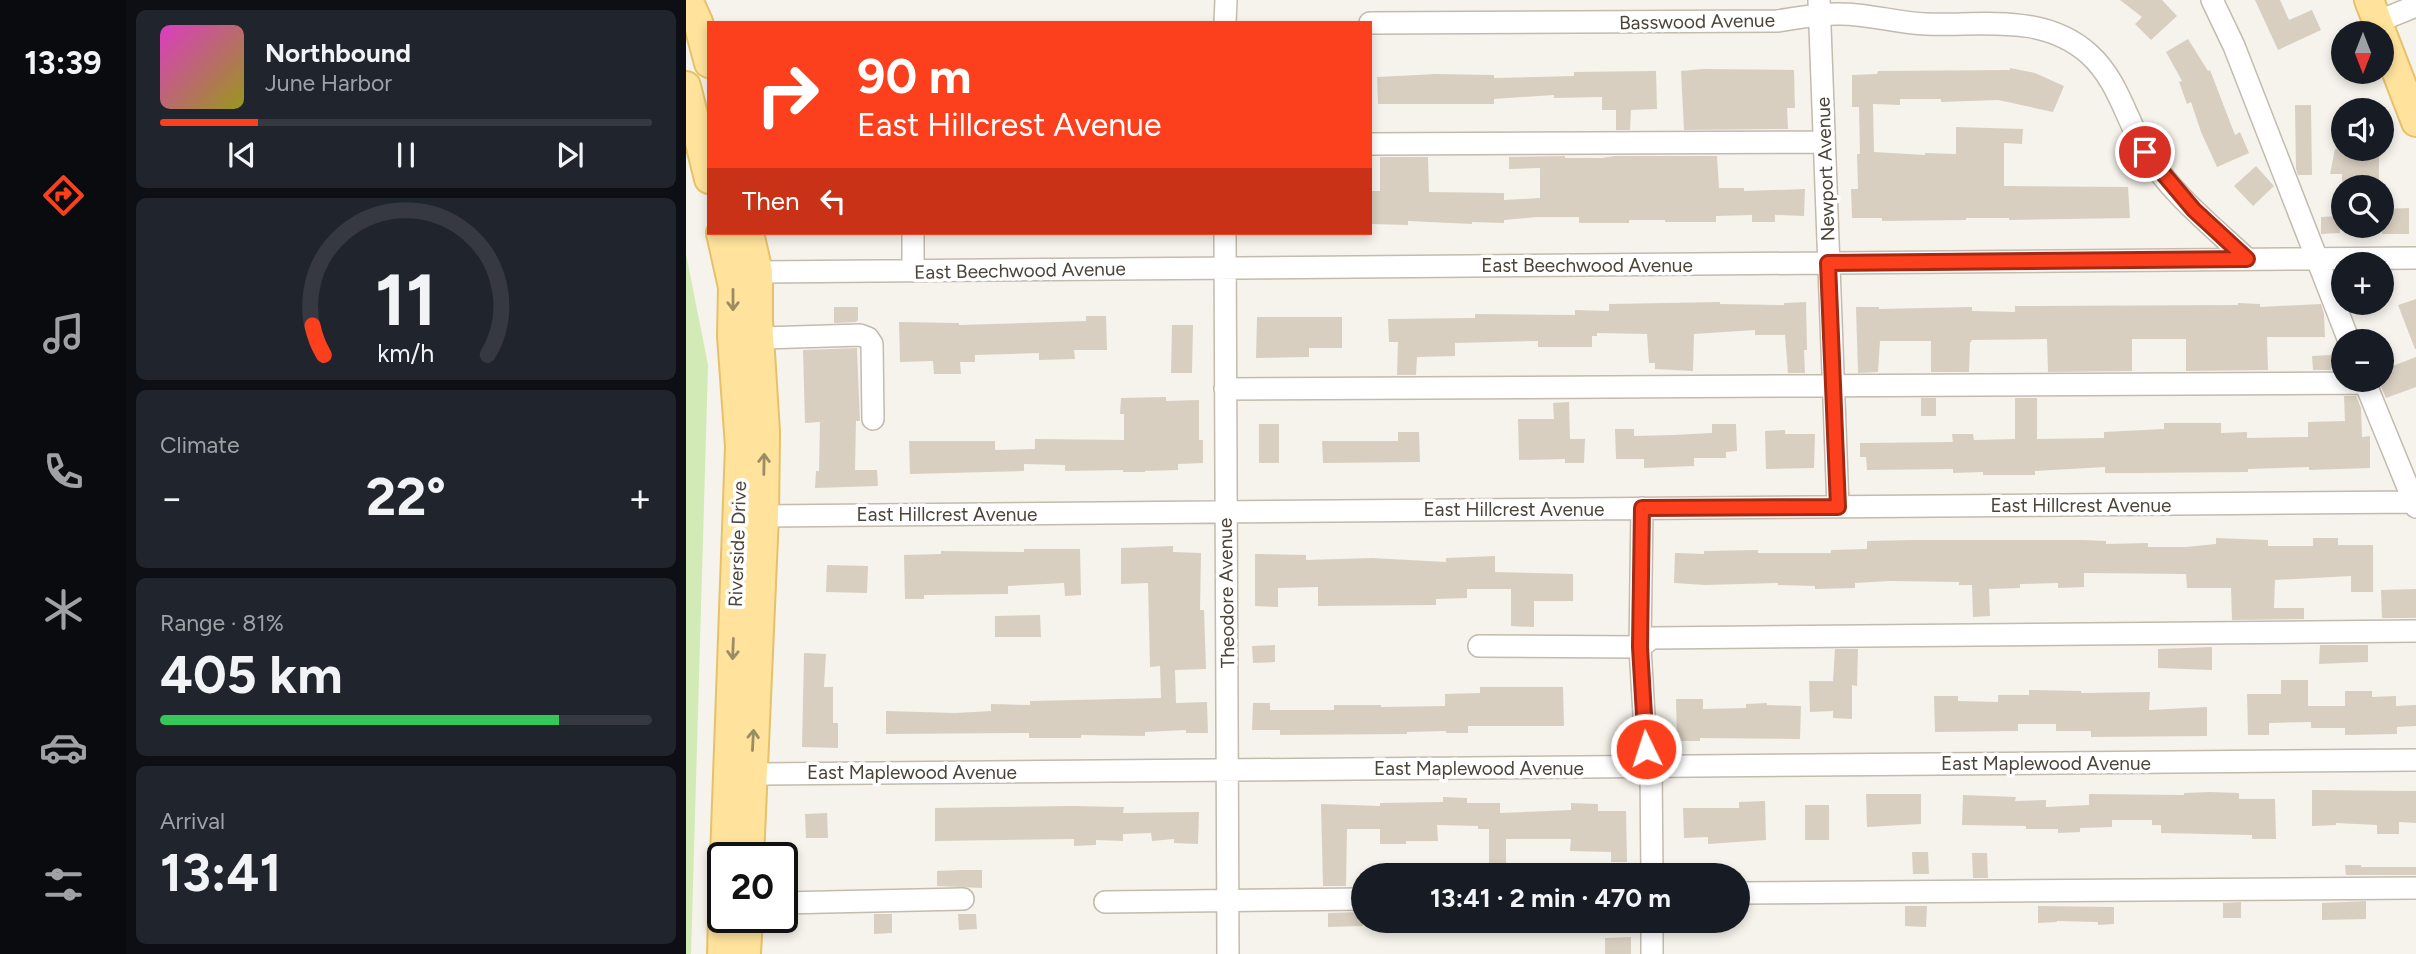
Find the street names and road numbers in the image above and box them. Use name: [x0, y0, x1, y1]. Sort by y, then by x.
street label: Basswood Avenue: [1619, 9, 1775, 34]
street label: Newport Avenue: [1811, 96, 1840, 242]
street label: East Beechwood Avenue: [1481, 254, 1693, 277]
street label: East Beechwood Avenue: [914, 257, 1126, 284]
street label: Riverside Drive: [724, 481, 751, 607]
street label: East Hillcrest Avenue: [1991, 494, 2171, 517]
street label: East Hillcrest Avenue: [1424, 498, 1604, 521]
street label: East Hillcrest Avenue: [857, 503, 1037, 526]
street label: Theodore Avenue: [1214, 518, 1239, 668]
street label: East Maplewood Avenue: [1941, 752, 2151, 775]
street label: East Maplewood Avenue: [1374, 757, 1584, 780]
street label: East Maplewood Avenue: [807, 761, 1017, 784]

